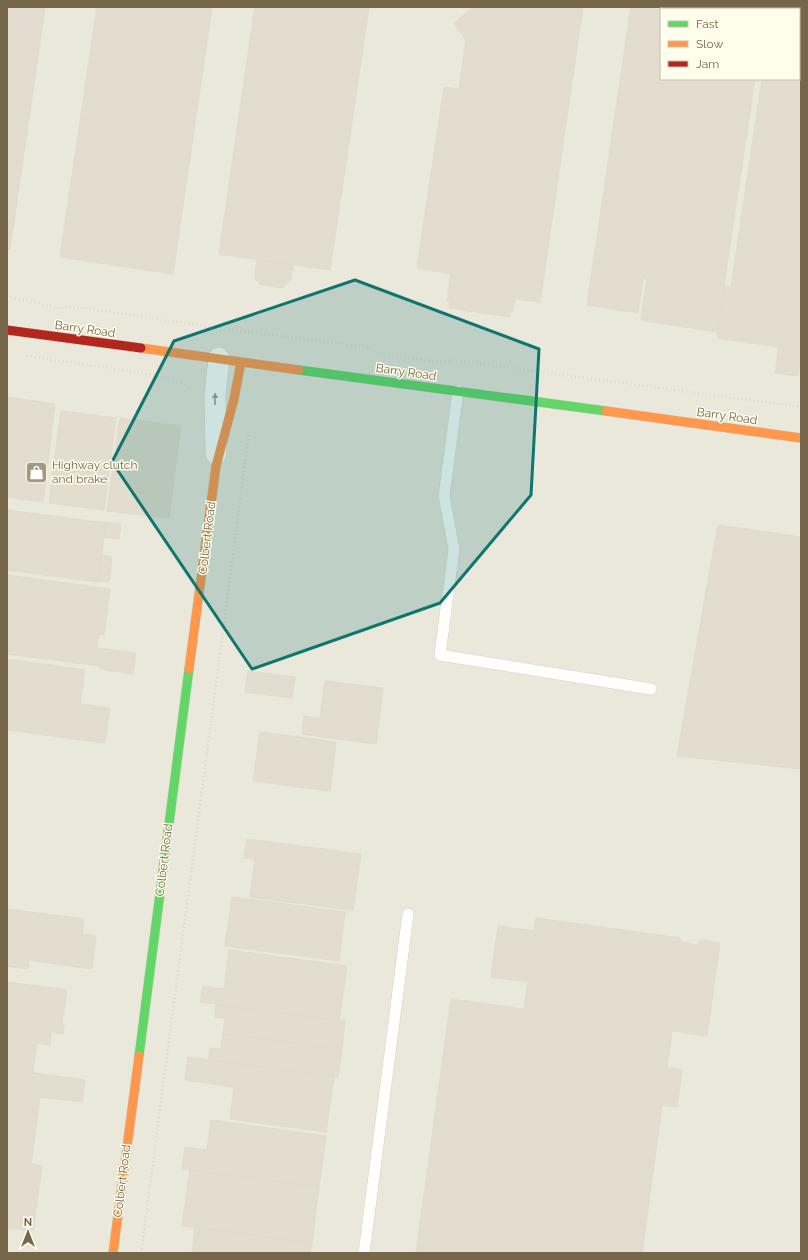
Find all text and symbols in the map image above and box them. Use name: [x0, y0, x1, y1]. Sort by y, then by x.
legend: [660, 8, 800, 80]
text: Fast: [696, 17, 719, 31]
text: Slow: [696, 37, 723, 51]
text: Jam: [696, 57, 719, 71]
street label: Barry Road: [54, 318, 116, 340]
street label: Barry Road: [375, 361, 437, 383]
one-way arrow: [212, 392, 218, 405]
street label: Barry Road: [696, 405, 758, 427]
place label: Highway clutch and brake: [52, 458, 137, 486]
shop icon: Highway clutch and brake: [24, 459, 50, 485]
street label: Colbert Road: [196, 501, 218, 575]
street label: Colbert Road: [153, 823, 175, 897]
street label: Colbert Road: [111, 1144, 133, 1218]
north arrow: [8, 1212, 48, 1252]
text: N: [24, 1216, 32, 1229]

